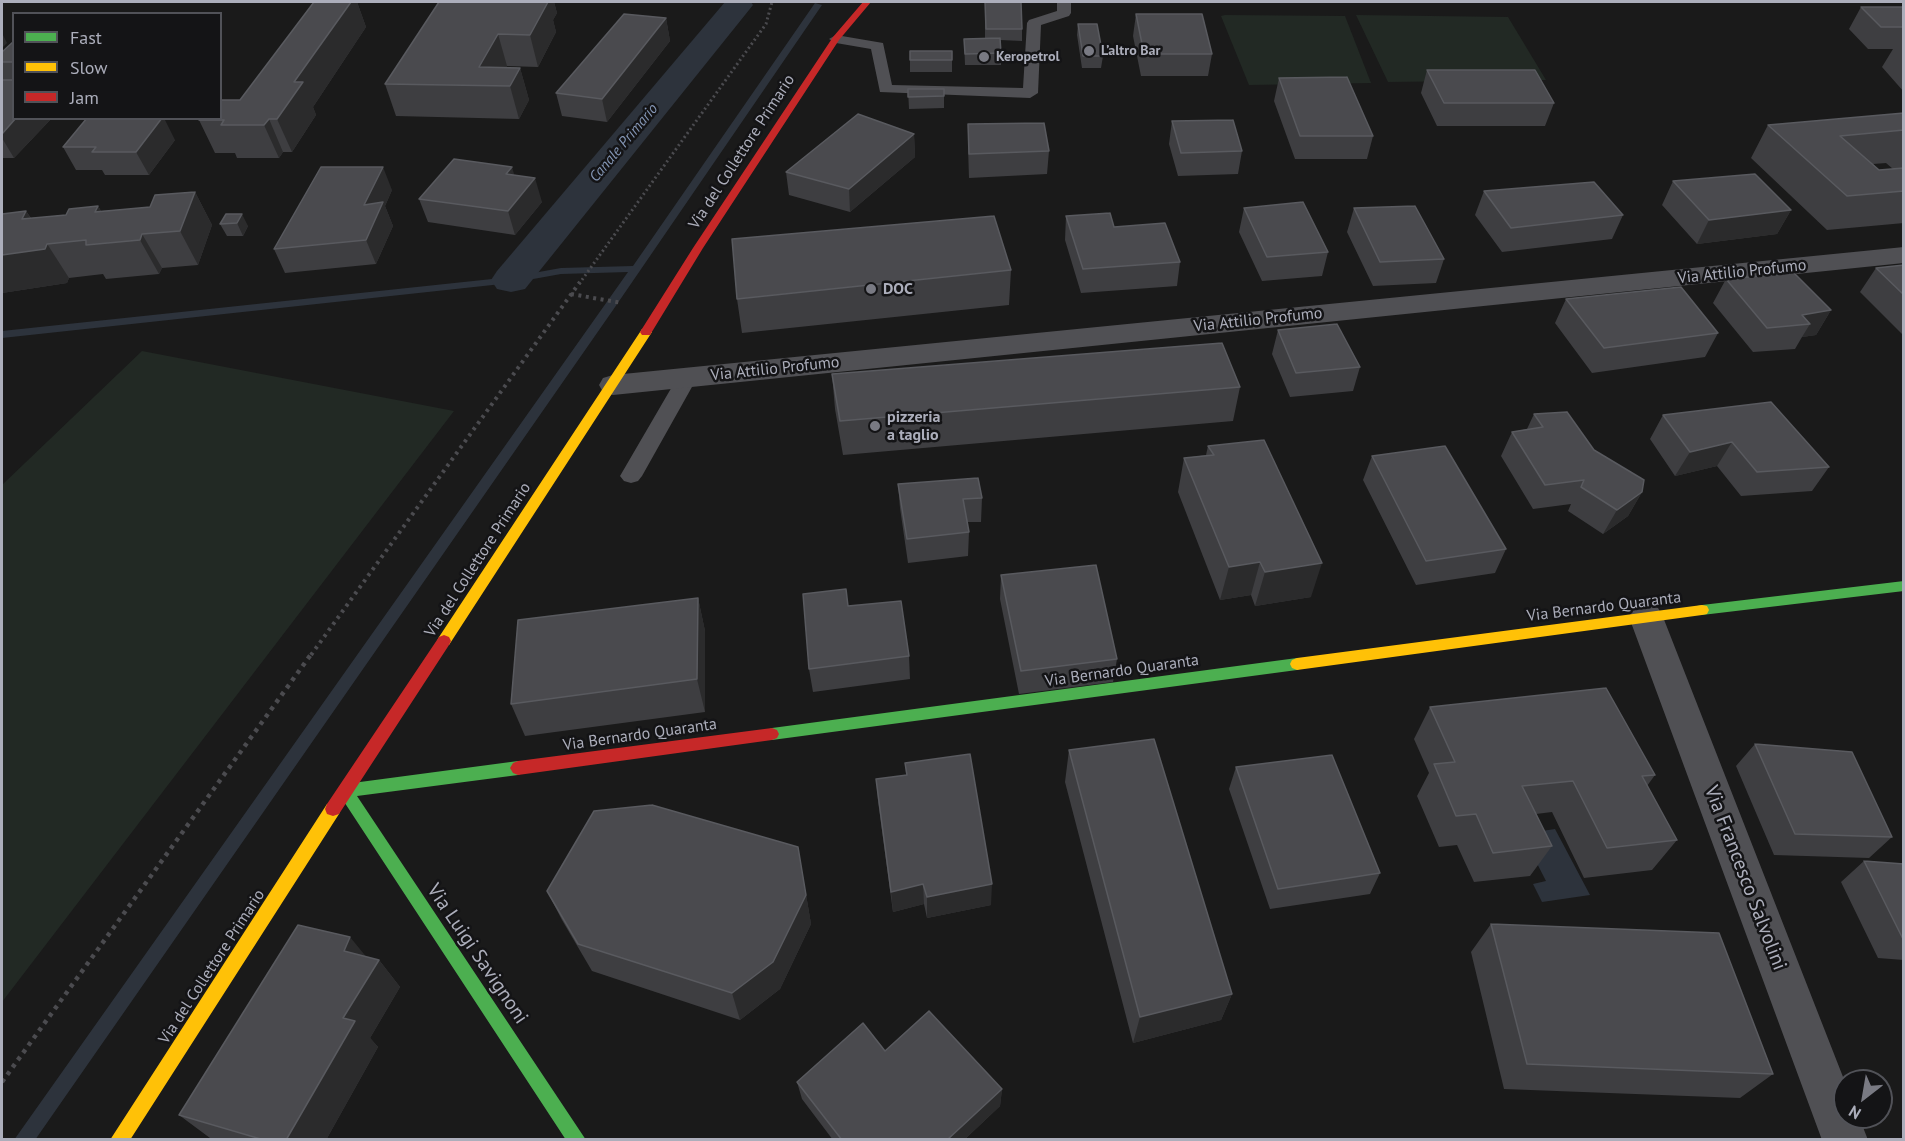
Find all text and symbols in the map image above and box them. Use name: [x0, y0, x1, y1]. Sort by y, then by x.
legend: [12, 12, 222, 120]
text: Fast: [70, 26, 102, 49]
place label: L’altro Bar: [1101, 43, 1160, 59]
marker: L’altro Bar: [1082, 44, 1096, 58]
place label: Keropetrol: [996, 49, 1060, 65]
marker: Keropetrol: [977, 50, 991, 64]
text: Slow: [70, 56, 108, 79]
street label: Via del Collettore Primario: [685, 71, 799, 233]
text: Jam: [70, 86, 99, 109]
water label: Canale Primario: [586, 100, 662, 186]
street label: Via Attilio Profumo: [1677, 256, 1807, 288]
place label: DOC: [883, 279, 913, 299]
marker: DOC: [864, 282, 878, 296]
street label: Via Attilio Profumo: [1193, 304, 1323, 336]
street label: Via Attilio Profumo: [710, 353, 840, 385]
place label: pizzeria a taglio: [887, 407, 940, 445]
marker: pizzeria a taglio: [868, 419, 882, 433]
street label: Via del Collettore Primario: [421, 479, 535, 641]
street label: Via Bernardo Quaranta: [1526, 588, 1682, 626]
street label: Via Bernardo Quaranta: [1044, 651, 1200, 691]
street label: Via Bernardo Quaranta: [562, 715, 718, 755]
street label: Via Francesco Salvolini: [1699, 782, 1791, 974]
street label: Via Luigi Savignoni: [421, 879, 533, 1029]
street label: Via del Collettore Primario: [155, 886, 269, 1048]
north arrow: [1833, 1069, 1893, 1129]
text: N: [1845, 1101, 1864, 1124]

